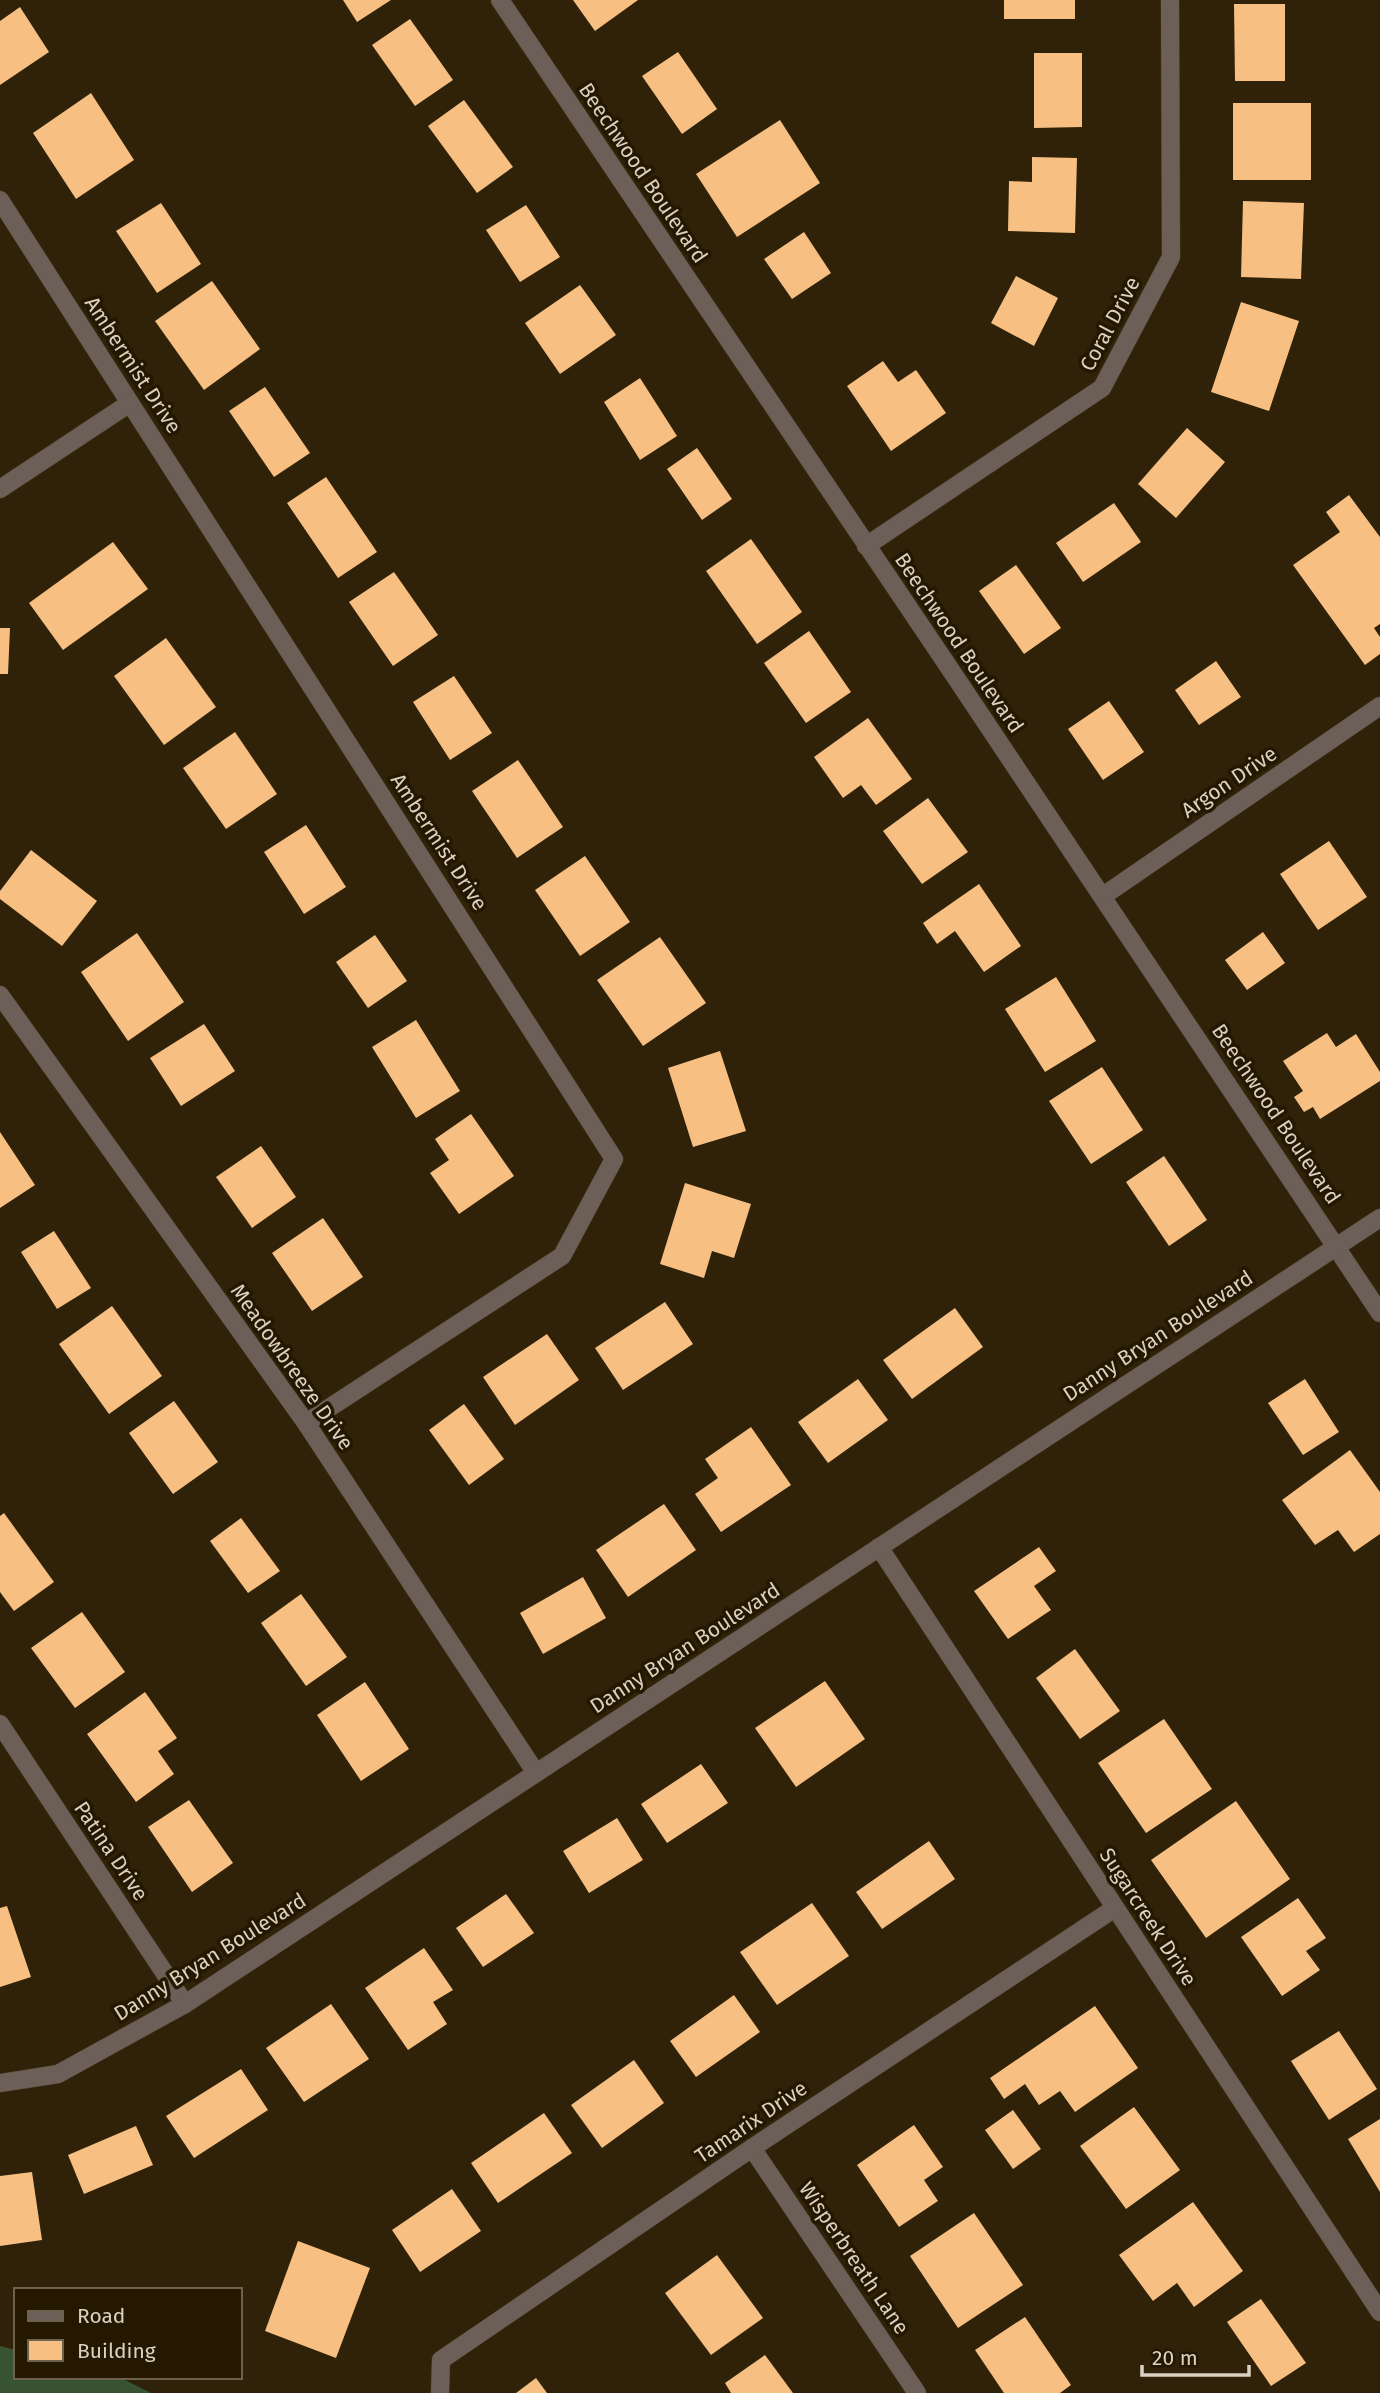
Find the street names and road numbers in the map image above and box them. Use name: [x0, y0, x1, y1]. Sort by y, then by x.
street label: Beechwood Boulevard: [573, 78, 713, 268]
street label: Coral Drive: [1074, 272, 1146, 376]
street label: Ambermist Drive: [79, 292, 187, 438]
street label: Beechwood Boulevard: [889, 548, 1029, 738]
street label: Argon Drive: [1176, 741, 1282, 823]
street label: Ambermist Drive: [385, 769, 493, 915]
street label: Beechwood Boulevard: [1206, 1019, 1346, 1209]
street label: Danny Bryan Boulevard: [1058, 1265, 1258, 1407]
street label: Meadowbreeze Drive: [225, 1279, 359, 1455]
street label: Danny Bryan Boulevard: [585, 1577, 785, 1719]
street label: Patina Drive: [68, 1796, 154, 1906]
street label: Sugarcreek Drive: [1094, 1843, 1202, 1991]
street label: Danny Bryan Boulevard: [109, 1887, 311, 2027]
street label: Tamarix Drive: [690, 2075, 812, 2169]
street label: Wisperbreath Lane: [793, 2177, 915, 2339]

